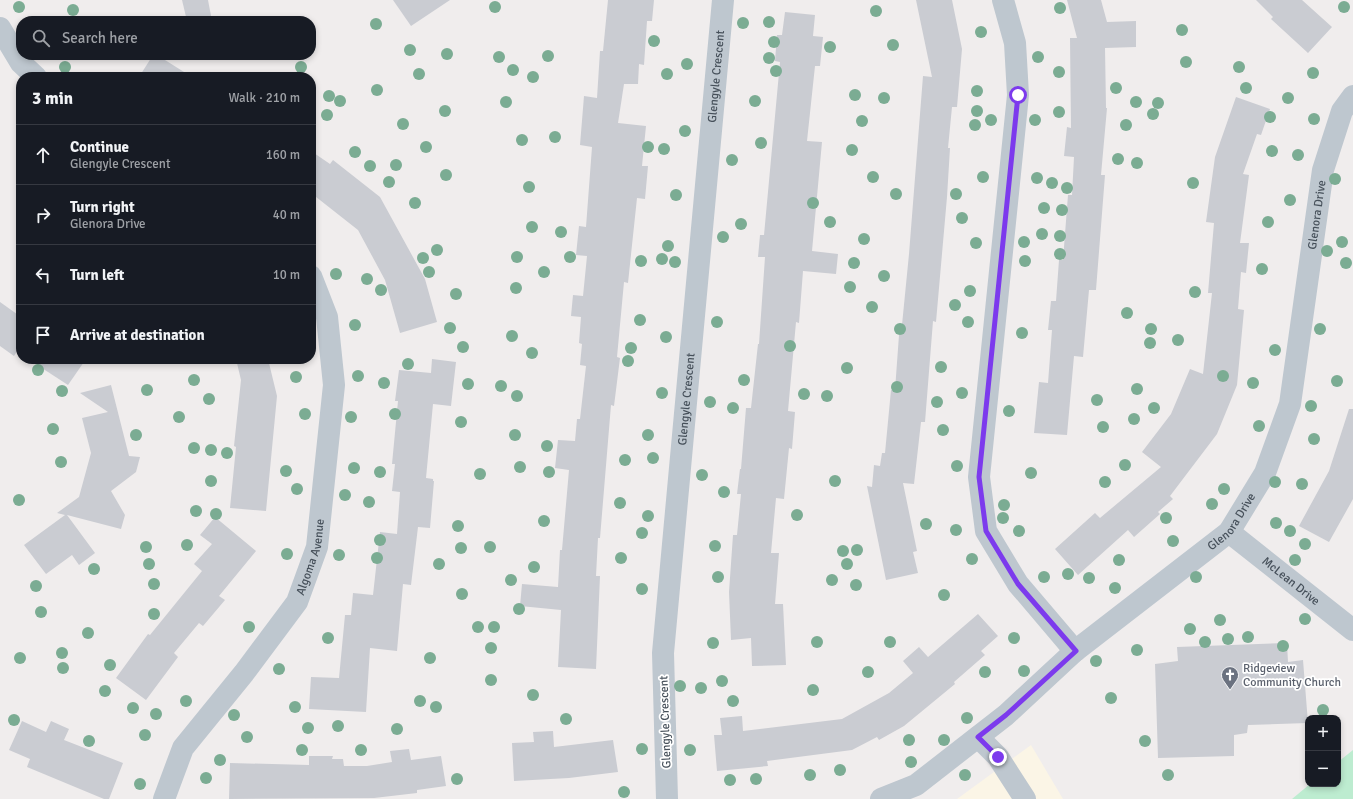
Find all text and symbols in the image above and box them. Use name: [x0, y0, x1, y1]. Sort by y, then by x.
search box: [16, 16, 316, 60]
icon: search: [30, 27, 52, 49]
text: Search here: [62, 29, 138, 47]
street label: Glengyle Crescent: [705, 30, 728, 123]
route start: [1009, 86, 1027, 104]
text: 3 min: [32, 88, 73, 109]
text: Walk · 210 m: [229, 90, 300, 106]
text: Continue: [70, 138, 129, 156]
icon: ahead: [32, 144, 54, 166]
text: 160 m: [266, 147, 300, 163]
text: Glengyle Crescent: [70, 156, 170, 172]
street label: Glenora Drive: [1305, 179, 1329, 251]
text: Turn right: [70, 198, 135, 216]
icon: right: [32, 204, 54, 226]
text: 40 m: [273, 207, 300, 223]
text: Glenora Drive: [70, 216, 146, 232]
icon: left: [32, 264, 54, 286]
text: Turn left: [70, 266, 124, 284]
text: 10 m: [273, 267, 300, 283]
icon: arrive: [32, 324, 54, 346]
text: Arrive at destination: [70, 326, 205, 344]
street label: Glengyle Crescent: [675, 352, 699, 446]
street label: Glenora Drive: [1205, 490, 1259, 554]
street label: Algoma Avenue: [293, 518, 328, 597]
street label: McLean Drive: [1259, 554, 1323, 609]
place label: Ridgeview Community Church: [1243, 661, 1341, 690]
church icon: Ridgeview Community Church: [1220, 665, 1240, 690]
street label: Glengyle Crescent: [656, 675, 675, 769]
map controls: [1305, 715, 1341, 787]
button: +: [1305, 715, 1341, 751]
route end: [989, 748, 1007, 766]
button: −: [1305, 751, 1341, 787]

